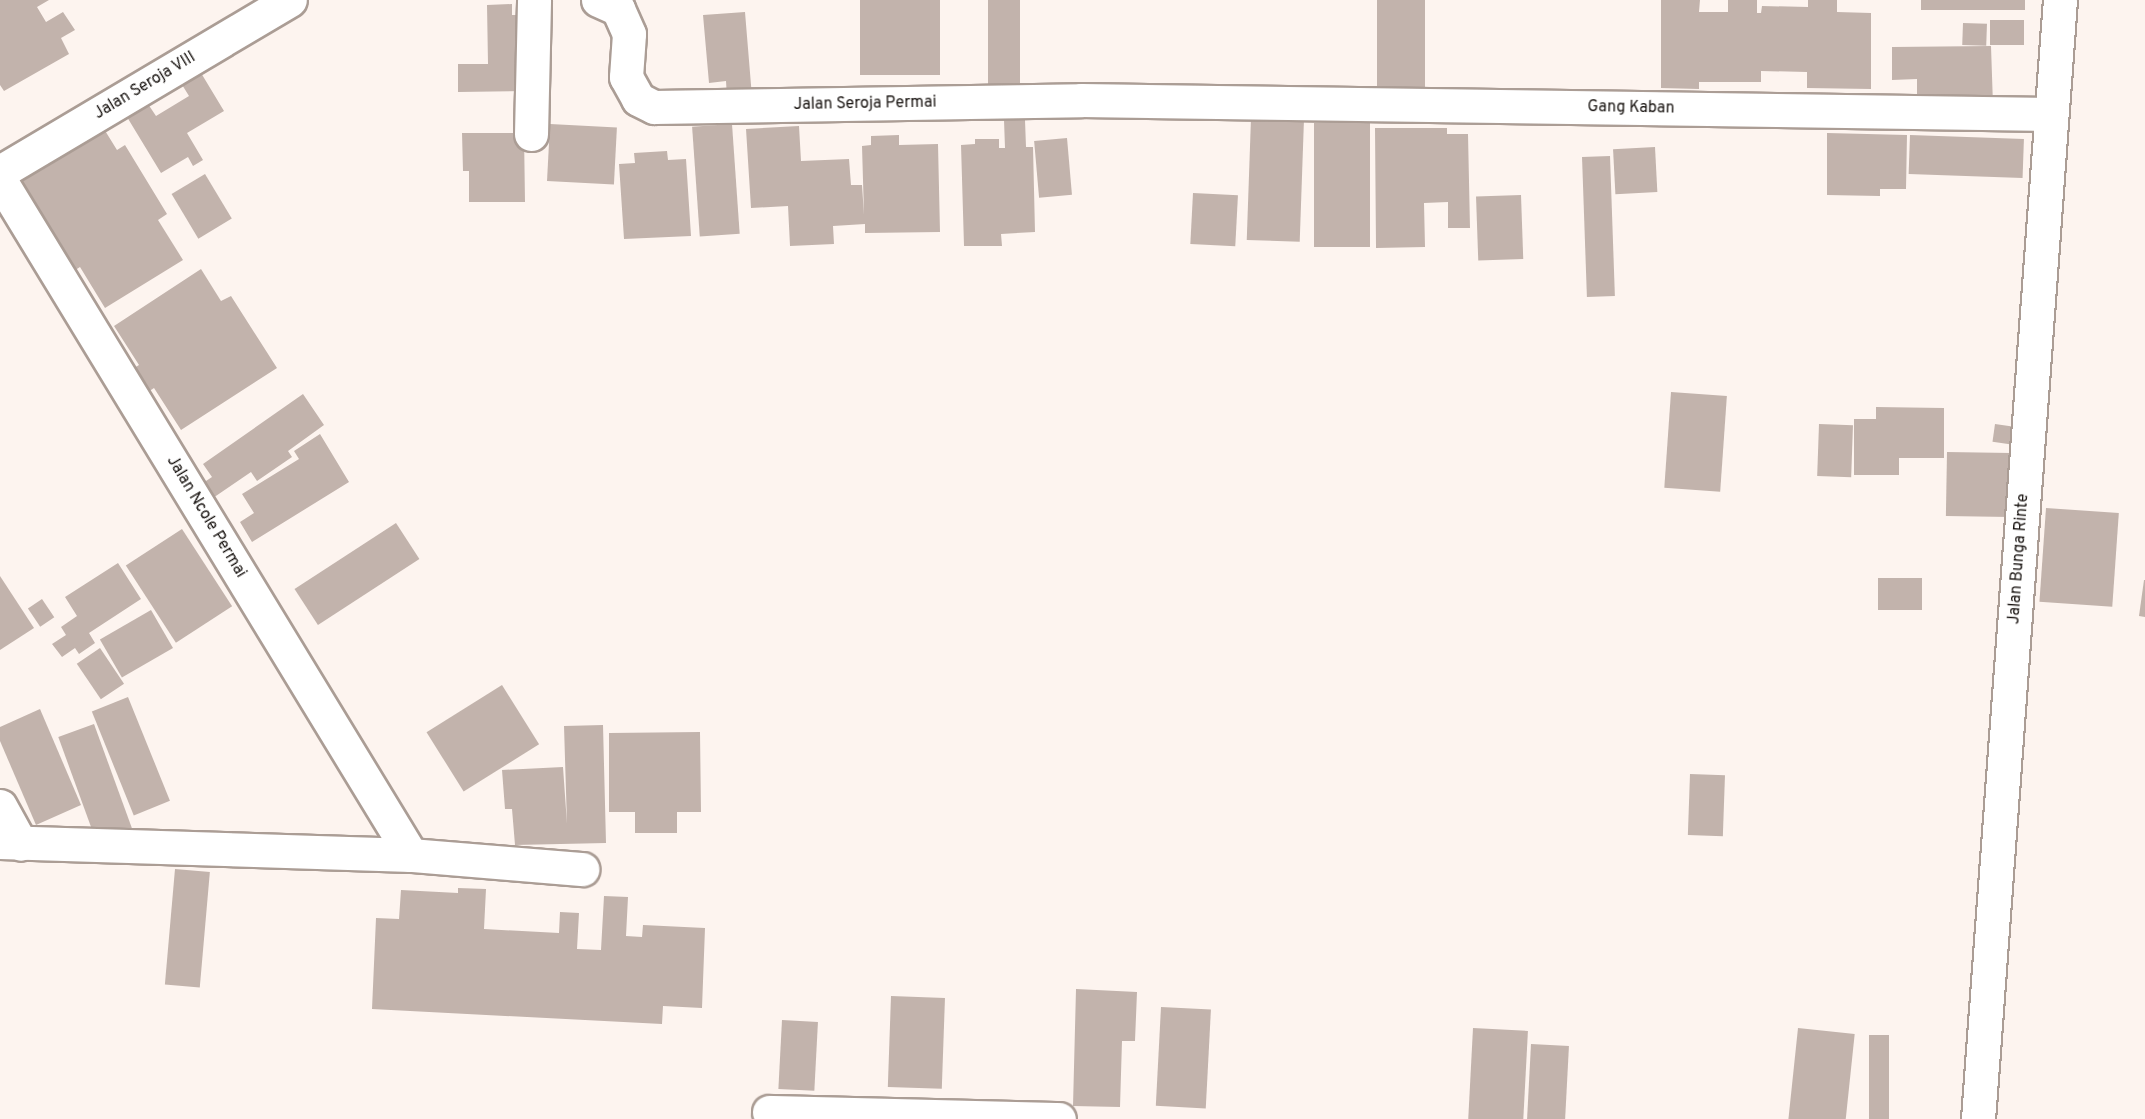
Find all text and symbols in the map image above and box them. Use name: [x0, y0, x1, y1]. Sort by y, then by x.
street label: Jalan Seroja VIII: [90, 48, 200, 124]
street label: Jalan Seroja Permai: [793, 93, 937, 115]
street label: Gang Kaban: [1587, 98, 1675, 118]
street label: Jalan Ncole Permai: [162, 453, 250, 581]
street label: Jalan Bunga Rinte: [2005, 493, 2033, 625]

